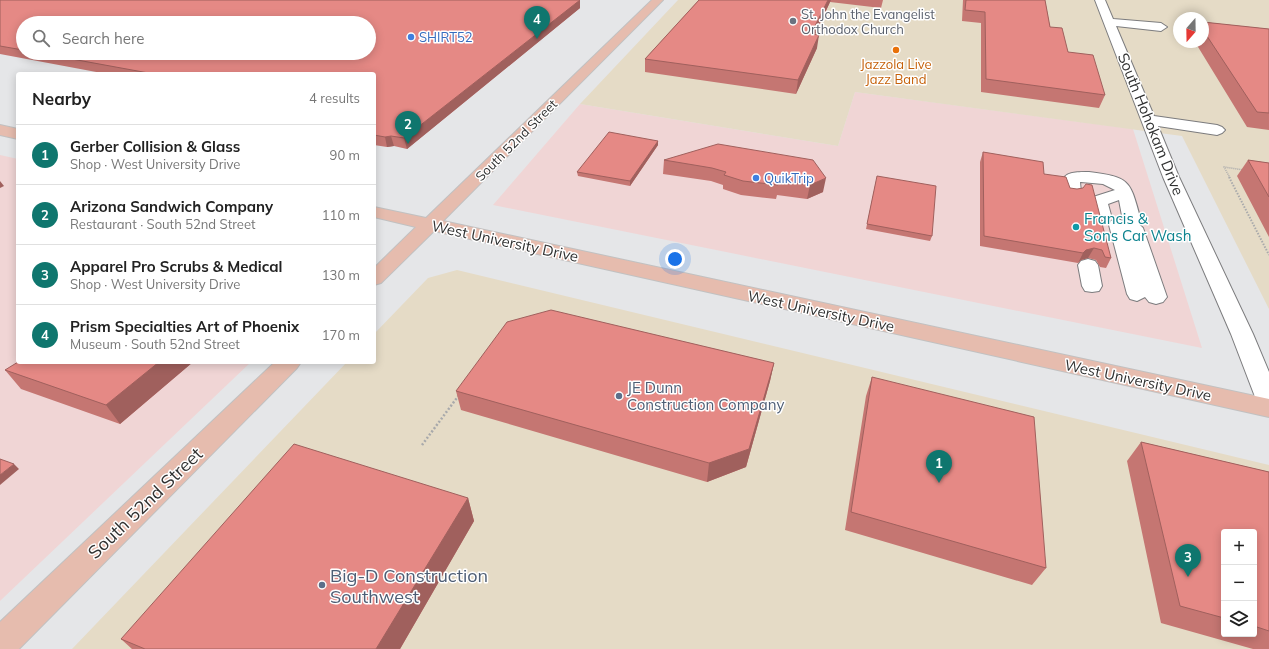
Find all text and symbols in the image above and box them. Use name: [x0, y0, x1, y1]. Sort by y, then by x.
pin: 4: [524, 6, 550, 39]
place label: St. John the Evangelist Orthodox Church: [801, 6, 935, 37]
north arrow: [1173, 12, 1209, 48]
search box: [16, 16, 376, 60]
marker: St. John the Evangelist Orthodox Church: [788, 16, 798, 26]
icon: search: [30, 27, 52, 49]
text: Search here: [62, 29, 144, 48]
place label: SHIRT52: [419, 29, 473, 45]
marker: SHIRT52: [406, 32, 416, 42]
marker: Jazzola Live Jazz Band: [891, 45, 901, 55]
street label: South Hohokam Drive: [1114, 50, 1188, 198]
place label: Jazzola Live Jazz Band: [860, 56, 932, 87]
text: Nearby: [32, 88, 91, 109]
text: 4 results: [309, 90, 360, 106]
street label: South 52nd Street: [472, 96, 560, 184]
pin: 2: [395, 111, 421, 144]
text: Gerber Collision & Glass: [70, 137, 240, 156]
text: 1: [41, 147, 49, 163]
text: 90 m: [330, 147, 360, 163]
text: Shop · West University Drive: [70, 156, 240, 172]
place label: QuikTrip: [764, 170, 814, 186]
marker: QuikTrip: [751, 173, 761, 183]
text: Arizona Sandwich Company: [70, 197, 273, 216]
text: 2: [41, 207, 49, 223]
text: 110 m: [322, 207, 360, 223]
place label: Francis & Sons Car Wash: [1084, 209, 1191, 245]
text: Restaurant · South 52nd Street: [70, 216, 256, 232]
street label: West University Drive: [430, 216, 580, 266]
marker: Francis & Sons Car Wash: [1071, 222, 1081, 232]
your location: [665, 249, 685, 269]
text: Apparel Pro Scrubs & Medical: [70, 257, 282, 276]
text: 3: [41, 267, 49, 283]
text: 130 m: [322, 267, 360, 283]
text: Shop · West University Drive: [70, 276, 240, 292]
street label: West University Drive: [746, 286, 896, 336]
text: Prism Specialties Art of Phoenix: [70, 317, 299, 336]
text: 4: [41, 327, 49, 343]
text: 170 m: [322, 327, 360, 343]
text: Museum · South 52nd Street: [70, 336, 240, 352]
street label: West University Drive: [1063, 355, 1213, 405]
place label: JE Dunn Construction Company: [627, 378, 785, 414]
marker: JE Dunn Construction Company: [614, 391, 624, 401]
street label: South 52nd Street: [83, 442, 207, 564]
pin: 1: [926, 450, 952, 483]
map controls: [1221, 529, 1257, 637]
button: +: [1221, 529, 1257, 565]
pin: 3: [1175, 544, 1201, 577]
place label: Big-D Construction Southwest: [330, 564, 488, 608]
button: −: [1221, 565, 1257, 601]
marker: Big-D Construction Southwest: [317, 580, 327, 590]
button: layers: [1221, 601, 1257, 637]

